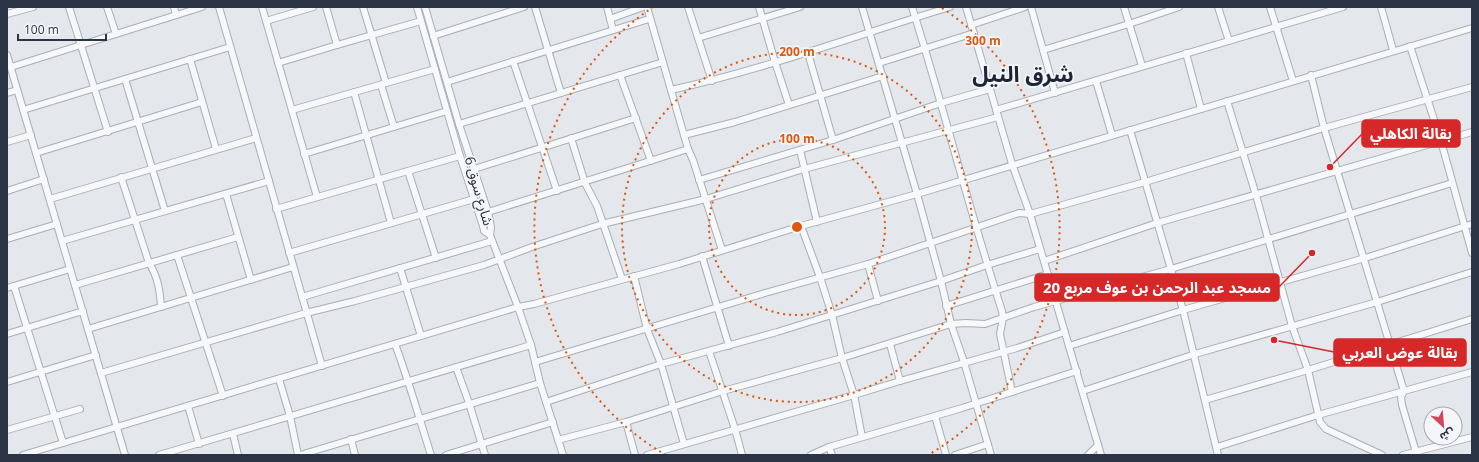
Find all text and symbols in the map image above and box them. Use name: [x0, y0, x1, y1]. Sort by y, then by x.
scale bar: [18, 16, 106, 42]
text: 100 m: [24, 21, 59, 38]
text: 300 m: [965, 32, 1001, 49]
text: 200 m: [779, 43, 815, 60]
district label: شرق النيل: [972, 58, 1074, 88]
callout: بقالة الكاهلي: [1362, 120, 1460, 147]
text: بقالة الكاهلي: [1370, 123, 1452, 145]
text: 100 m: [779, 130, 815, 147]
street label: شارع سوق 6: [459, 154, 498, 228]
centre of rings: [790, 220, 804, 234]
callout: مسجد عبد الرحمن بن عوف مربع 20: [1035, 274, 1279, 301]
text: مسجد عبد الرحمن بن عوف مربع 20: [1043, 277, 1271, 299]
callout: بقالة عوض العربي: [1334, 339, 1466, 366]
text: بقالة عوض العربي: [1342, 342, 1458, 364]
north arrow: [1423, 406, 1463, 446]
text: ش: [1438, 425, 1458, 445]

